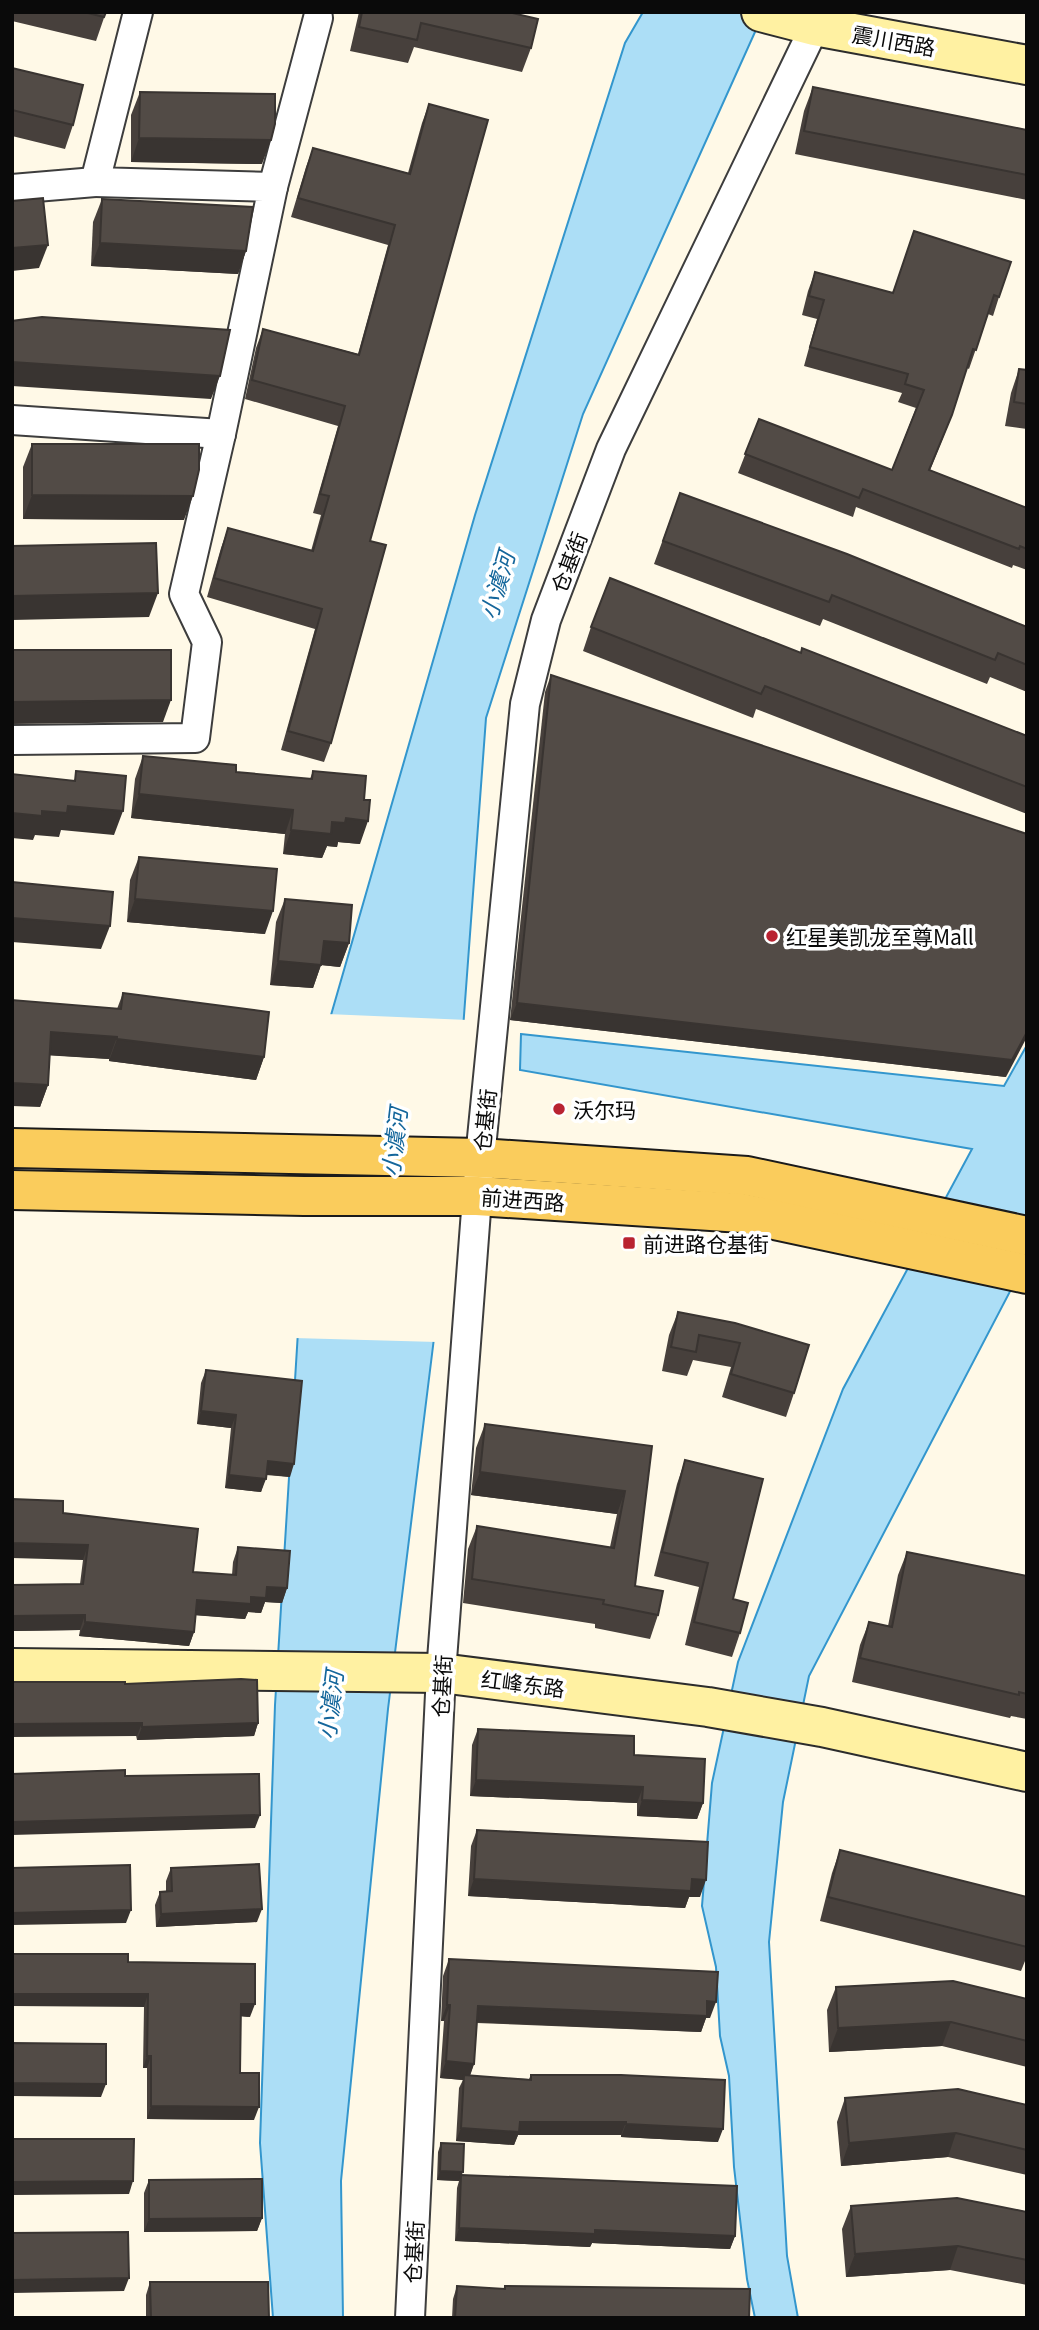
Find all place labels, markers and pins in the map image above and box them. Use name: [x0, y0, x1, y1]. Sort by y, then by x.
place label: 红星美凯龙至尊Mall: [786, 921, 974, 951]
marker: 红星美凯龙至尊Mall: [764, 928, 780, 944]
place label: 沃尔玛: [573, 1094, 636, 1124]
marker: 沃尔玛: [551, 1101, 567, 1117]
place label: 前进路仓基街: [643, 1228, 769, 1258]
marker: 前进路仓基街: [621, 1235, 637, 1251]

